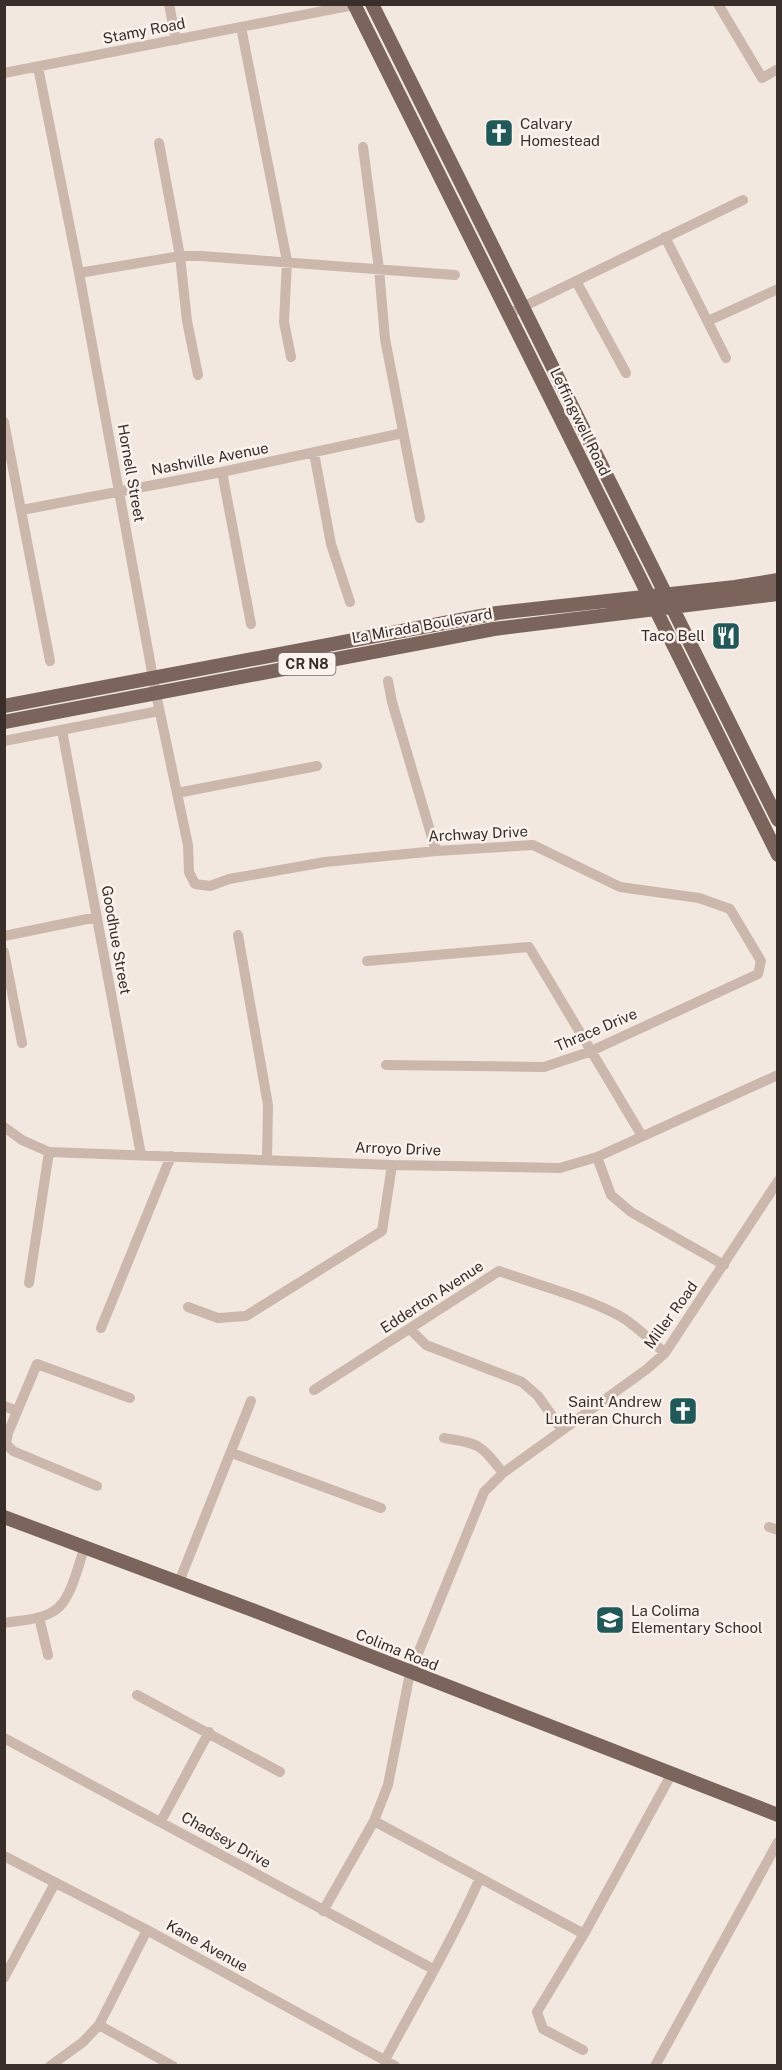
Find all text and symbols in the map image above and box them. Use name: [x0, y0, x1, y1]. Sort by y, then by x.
street label: Stamy Road: [101, 14, 187, 47]
place label: Calvary Homestead: [520, 115, 600, 149]
church icon: Calvary Homestead: [483, 117, 515, 149]
street label: Leffingwell Road: [547, 365, 614, 478]
street label: Hornell Street: [115, 423, 149, 523]
street label: Nashville Avenue: [150, 439, 270, 478]
street label: La Mirada Boulevard: [350, 605, 494, 646]
restaurant icon: Taco Bell: [710, 620, 742, 652]
place label: Taco Bell: [641, 627, 705, 644]
road number: CR N8: [278, 653, 336, 675]
street label: Archway Drive: [428, 822, 528, 845]
street label: Goodhue Street: [99, 884, 134, 996]
street label: Thrace Drive: [552, 1005, 639, 1054]
street label: Arroyo Drive: [355, 1138, 442, 1159]
street label: Edderton Avenue: [377, 1257, 486, 1336]
street label: Miller Road: [640, 1278, 701, 1352]
place label: Saint Andrew Lutheran Church: [545, 1393, 662, 1427]
church icon: Saint Andrew Lutheran Church: [667, 1395, 699, 1427]
place label: La Colima Elementary School: [631, 1602, 763, 1636]
school or university icon: La Colima Elementary School: [594, 1604, 626, 1636]
street label: Colima Road: [353, 1625, 441, 1674]
street label: Chadsey Drive: [179, 1808, 274, 1871]
street label: Kane Avenue: [163, 1916, 251, 1975]

